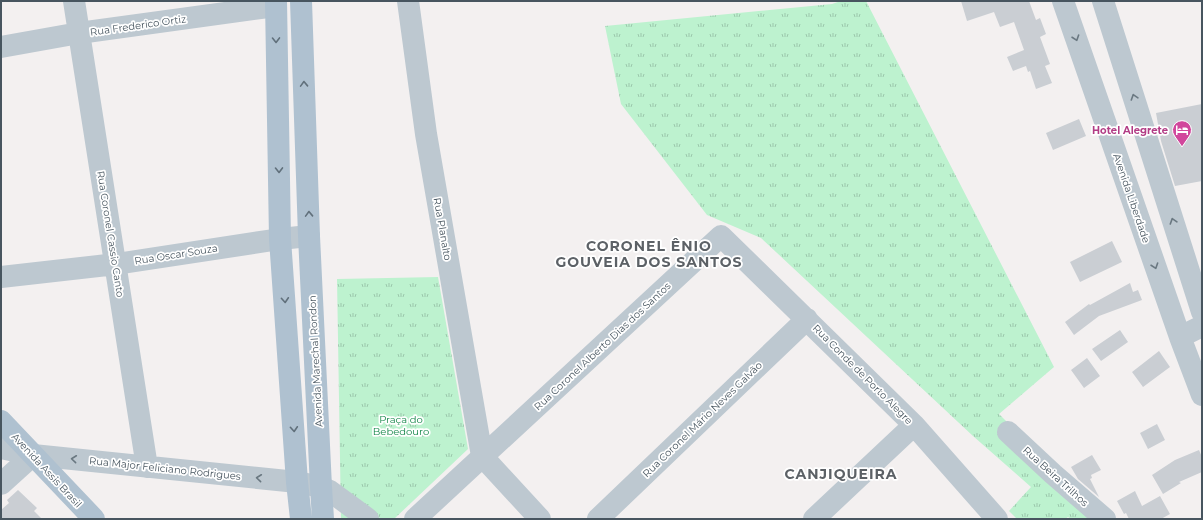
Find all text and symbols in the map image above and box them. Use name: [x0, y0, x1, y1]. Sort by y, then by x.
street label: Rua Frederico Ortiz: [89, 12, 187, 39]
one-way arrow: [1071, 34, 1080, 41]
one-way arrow: [272, 37, 281, 43]
one-way arrow: [300, 81, 308, 87]
one-way arrow: [1130, 94, 1139, 101]
hotel icon: Hotel Alegrete: [1171, 119, 1193, 147]
place label: Hotel Alegrete: [1092, 124, 1168, 137]
street label: Avenida Liberdade: [1110, 152, 1153, 245]
one-way arrow: [275, 167, 283, 173]
street label: Rua Coronel Cassio Canto: [94, 170, 127, 298]
street label: Rua Planalto: [431, 197, 454, 262]
one-way arrow: [304, 211, 313, 217]
one-way arrow: [1169, 218, 1178, 225]
district label: CORONEL ÊNIO GOUVEIA DOS SANTOS: [555, 237, 743, 271]
street label: Rua Oscar Souza: [134, 241, 219, 267]
one-way arrow: [1151, 263, 1159, 270]
street label: Rua Coronel Alberto Dias dos Santos: [531, 279, 673, 413]
street label: Avenida Marechal Rondon: [306, 295, 325, 427]
one-way arrow: [280, 297, 289, 303]
street label: Rua Conde de Porto Alegre: [810, 322, 915, 427]
street label: Rua Coronel Mário Neves Galvão: [640, 359, 765, 480]
park label: Praça do Bebedouro: [373, 413, 429, 438]
one-way arrow: [289, 426, 298, 433]
street label: Avenida Assis Brasil: [9, 430, 85, 510]
street label: Rua Beira Trilhos: [1020, 444, 1091, 509]
street label: Rua Major Feliciano Rodrigues: [89, 454, 241, 483]
one-way arrow: [71, 455, 77, 464]
district label: CANJIQUEIRA: [785, 465, 898, 483]
one-way arrow: [256, 474, 262, 483]

